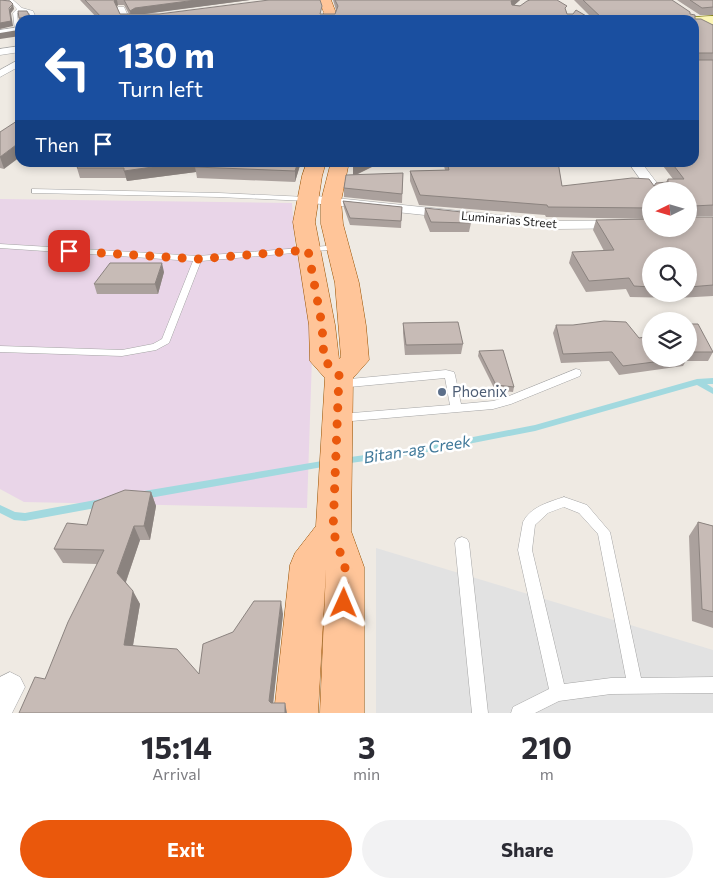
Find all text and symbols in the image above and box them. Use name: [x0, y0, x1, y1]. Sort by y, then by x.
text: 130 m: [118, 32, 215, 75]
icon: left: [35, 35, 100, 100]
text: Turn left: [118, 75, 203, 102]
icon: arrive: [89, 130, 117, 158]
text: Then: [35, 133, 79, 156]
north arrow: [642, 182, 698, 238]
map controls: [642, 182, 697, 367]
street label: Luminarias Street: [461, 208, 558, 230]
pin: [48, 230, 90, 272]
icon: arrive: [55, 237, 83, 265]
button: search: [642, 247, 697, 302]
button: layers: [642, 312, 697, 367]
place label: Phoenix: [452, 382, 507, 400]
marker: Phoenix: [436, 386, 448, 398]
water label: Bitan-ag Creek: [362, 431, 472, 466]
position arrow: [317, 576, 369, 628]
text: 15:14: [141, 728, 212, 765]
text: 3: [358, 728, 375, 765]
text: 210: [521, 728, 572, 765]
text: Arrival: [152, 764, 201, 783]
text: min: [353, 764, 380, 783]
text: m: [540, 764, 554, 783]
button: Exit: [20, 820, 352, 878]
button: Share: [362, 820, 693, 878]

